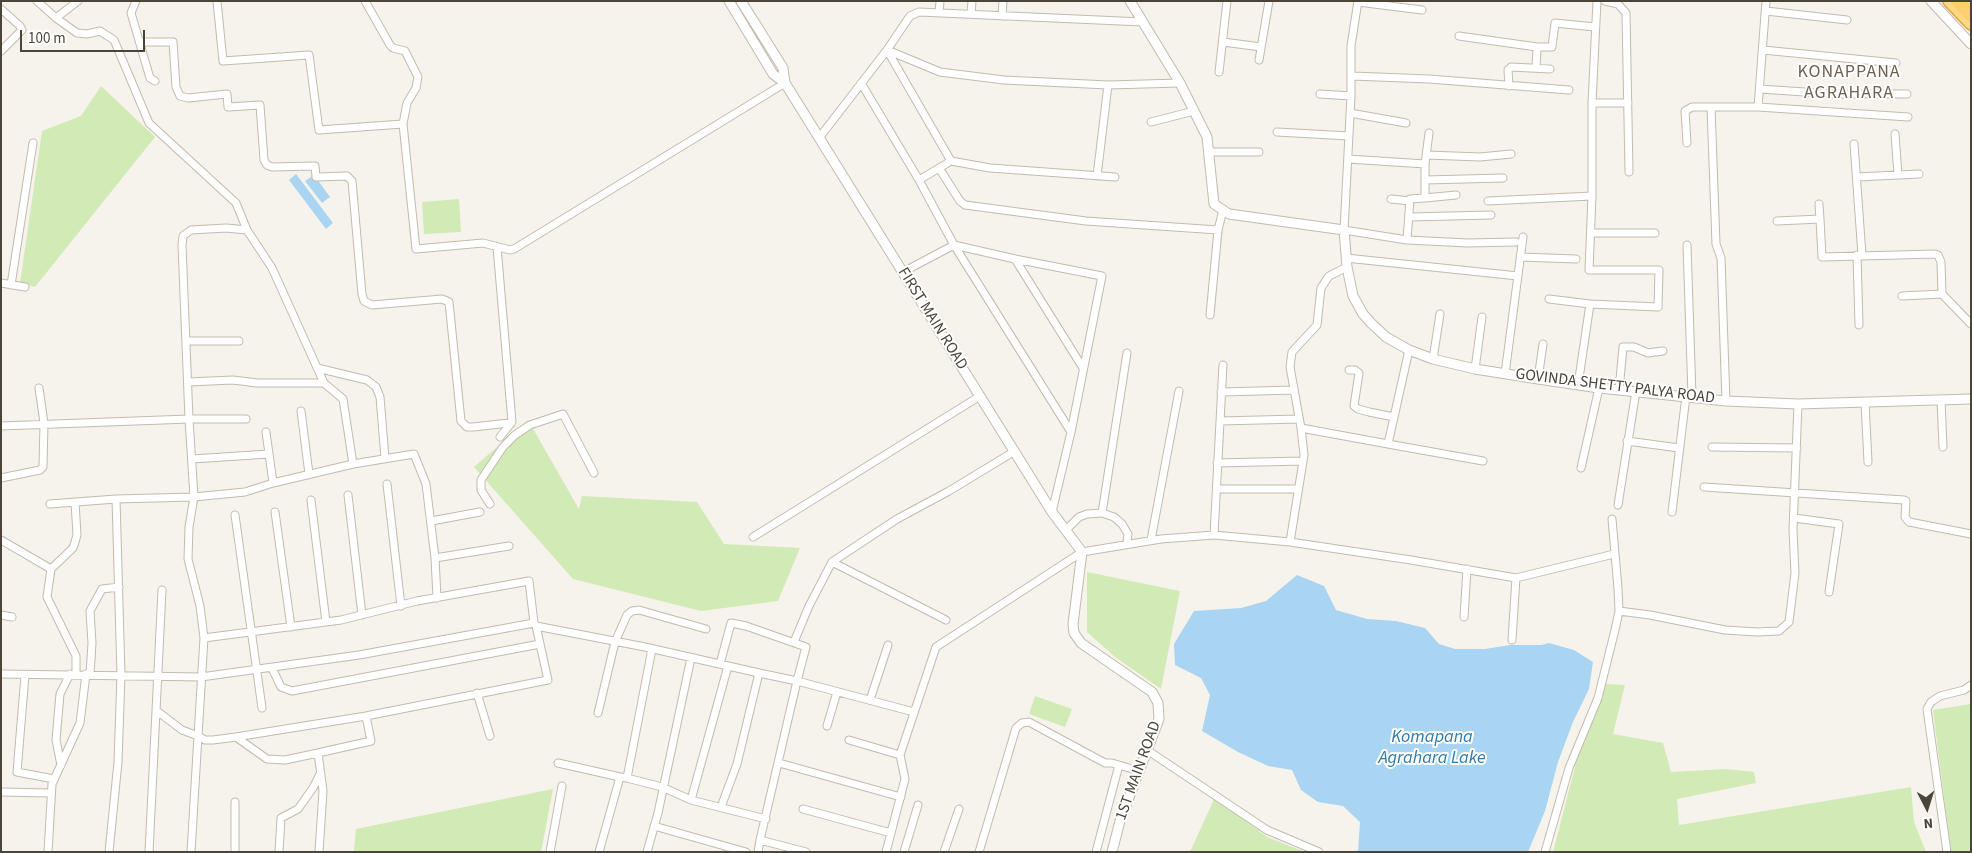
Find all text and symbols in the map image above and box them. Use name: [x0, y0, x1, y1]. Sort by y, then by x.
scale bar: [22, 20, 148, 52]
text: 100 m: [28, 28, 66, 49]
district label: KONAPPANA AGRAHARA: [1796, 62, 1902, 104]
street label: FIRST MAIN ROAD: [893, 264, 971, 374]
street label: GOVINDA SHETTY PALYA ROAD: [1514, 365, 1716, 409]
street label: 1ST MAIN ROAD: [1112, 719, 1166, 823]
water label: Komapana Agrahara Lake: [1378, 727, 1486, 770]
north arrow: [1902, 783, 1952, 833]
text: N: [1923, 813, 1934, 833]

